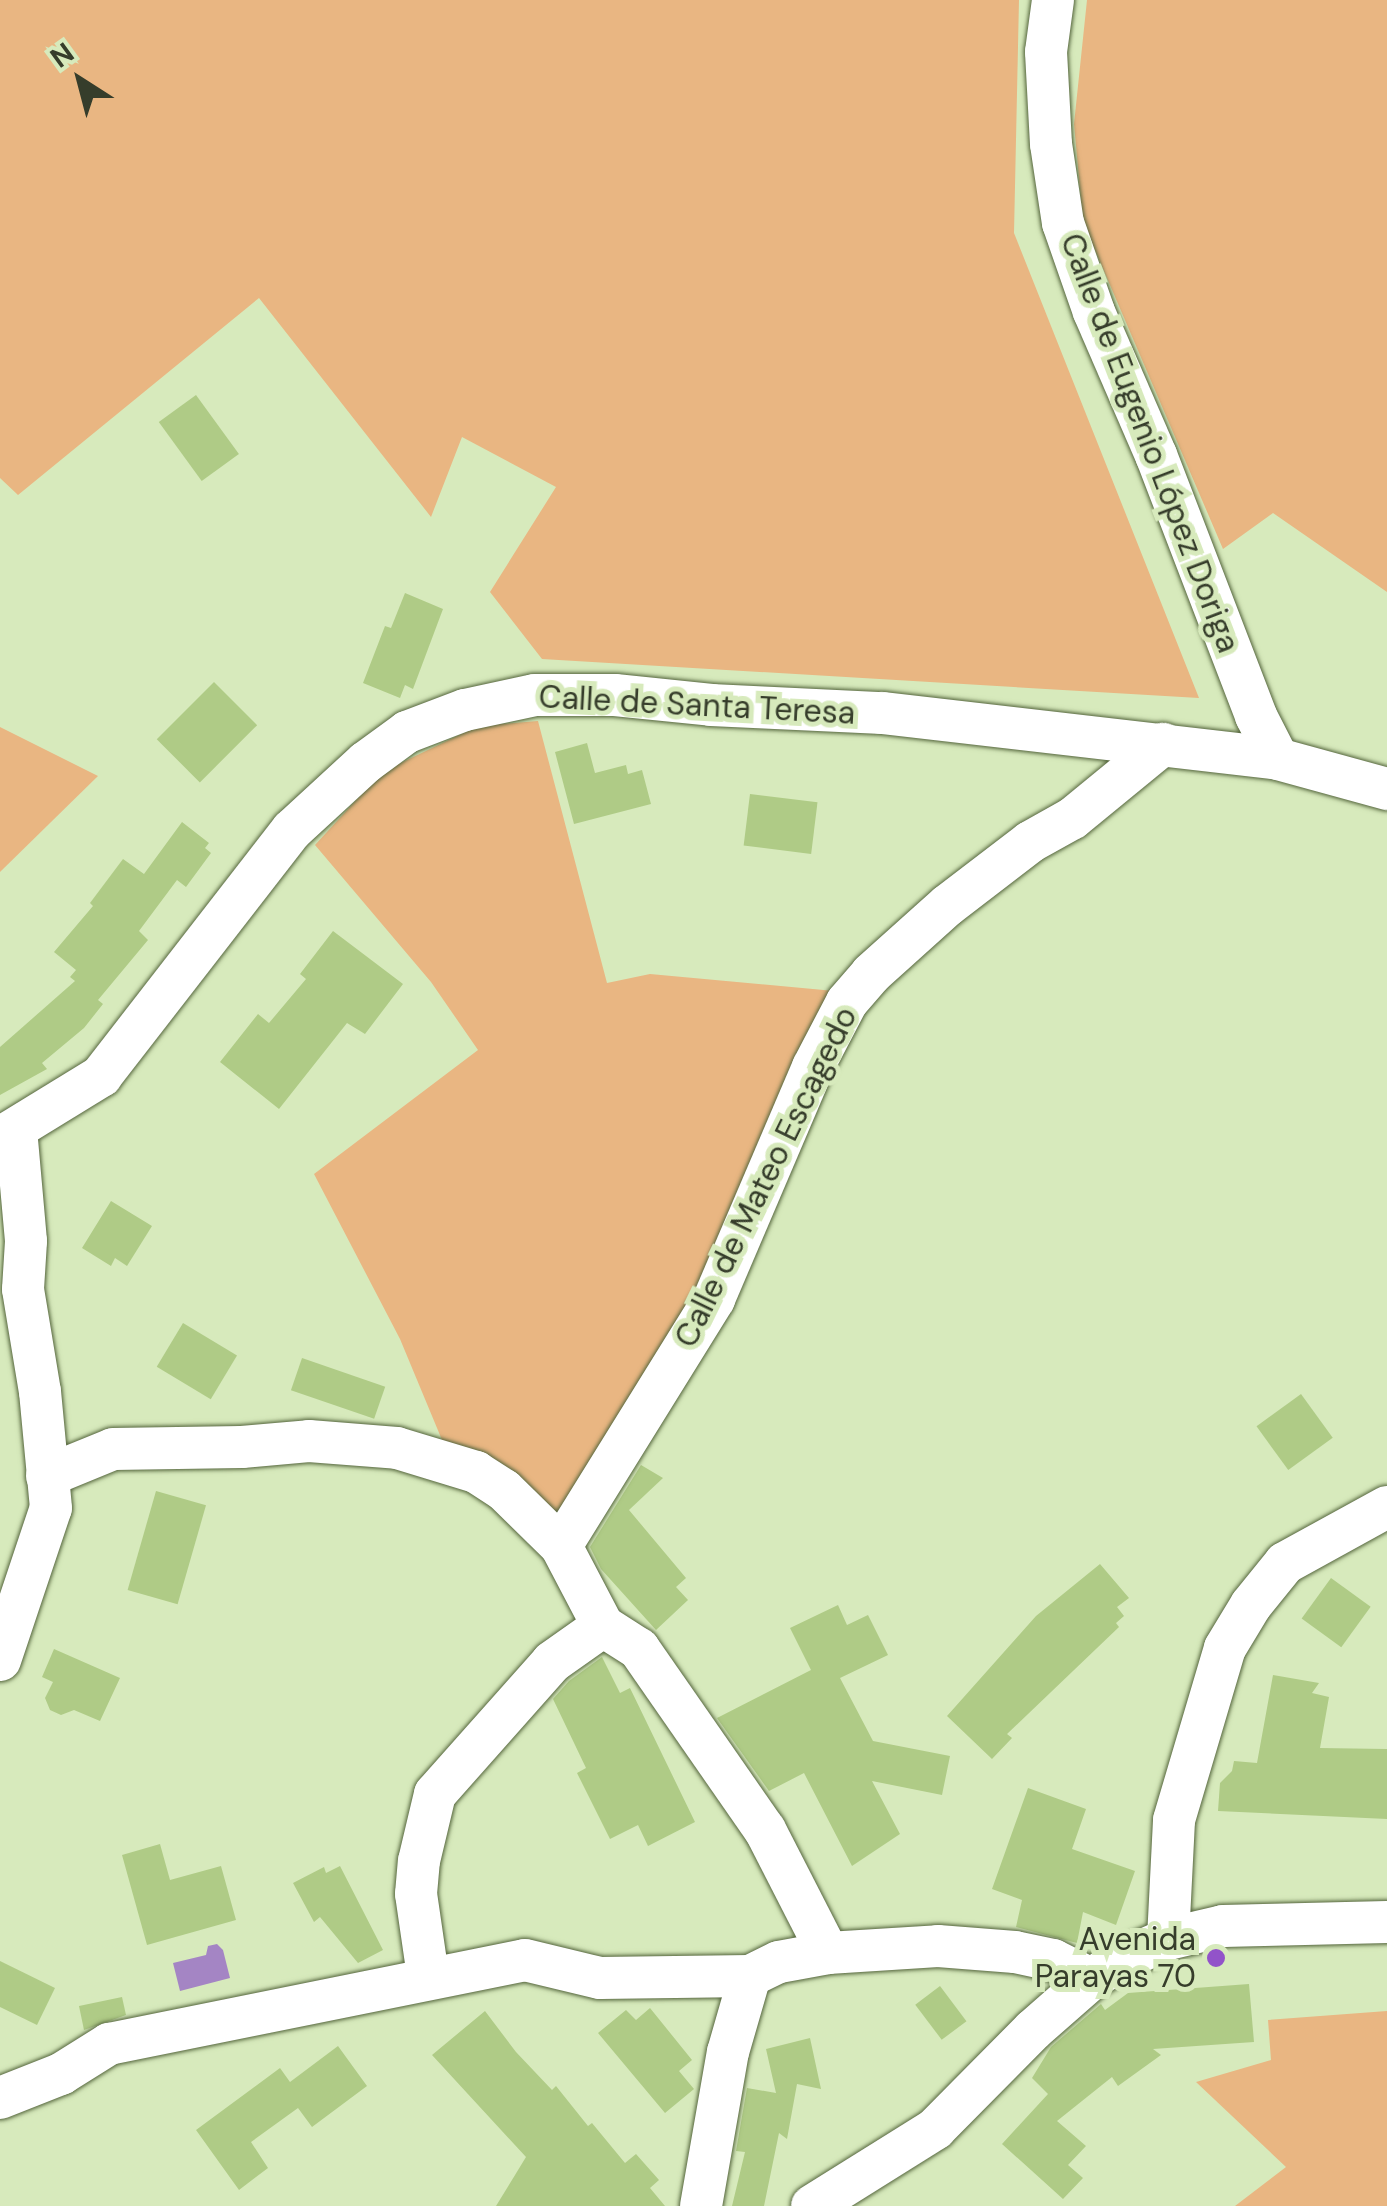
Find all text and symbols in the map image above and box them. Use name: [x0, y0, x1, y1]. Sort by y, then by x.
north arrow: [30, 30, 130, 130]
text: N: [43, 34, 81, 76]
street label: Calle de Eugenio López Doriga: [1052, 228, 1248, 658]
street label: Calle de Santa Teresa: [538, 678, 856, 732]
street label: Calle de Mateo Escagedo: [667, 1001, 865, 1353]
place label: Avenida Parayas 70: [1035, 1921, 1196, 1996]
marker: Avenida Parayas 70: [1205, 1947, 1227, 1969]

